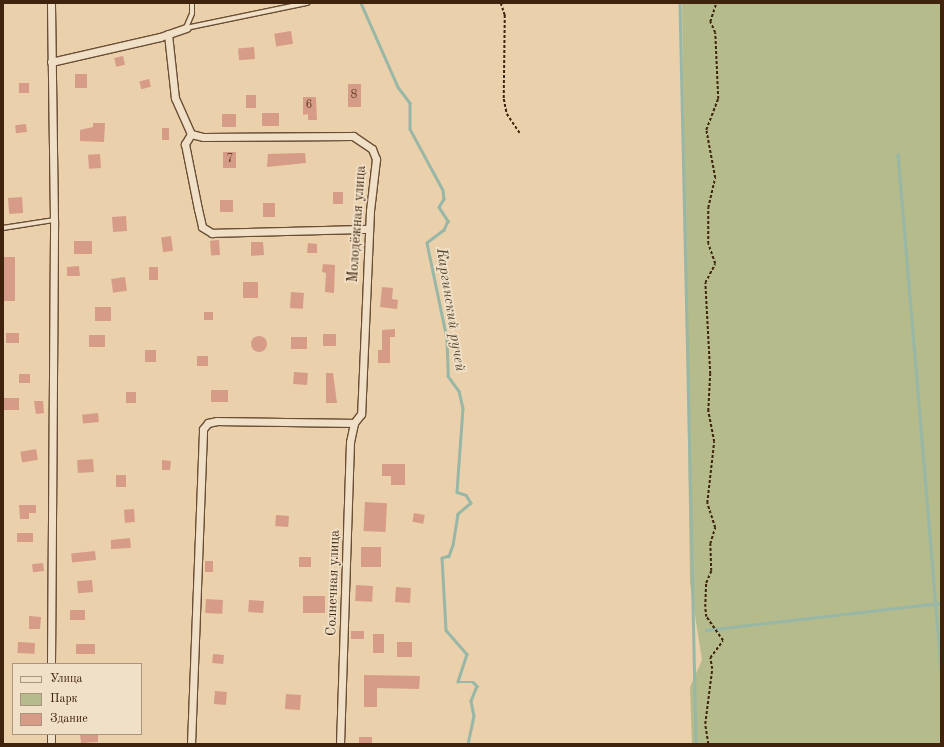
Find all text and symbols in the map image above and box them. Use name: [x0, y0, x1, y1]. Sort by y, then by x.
house number: 8: [351, 89, 357, 103]
house number: 6: [306, 99, 312, 113]
house number: 7: [227, 153, 233, 167]
street label: Молодёжная улица: [345, 165, 369, 283]
water label: Каргинский ручей: [431, 247, 469, 373]
street label: Солнечная улица: [323, 530, 343, 636]
legend: [12, 663, 142, 735]
text: Улица: [50, 673, 83, 685]
text: Парк: [50, 693, 78, 705]
text: Здание: [50, 713, 88, 725]

